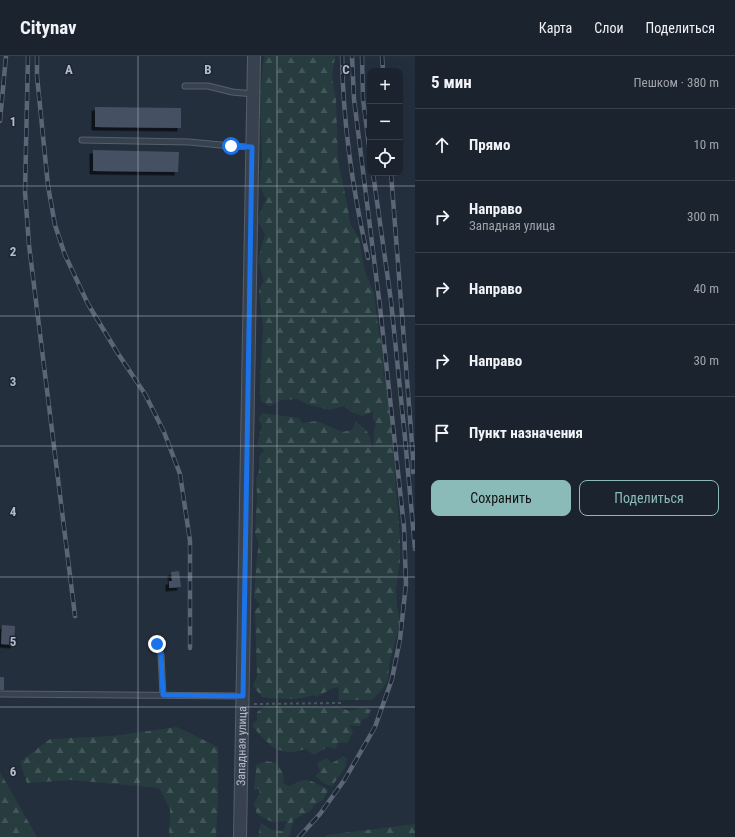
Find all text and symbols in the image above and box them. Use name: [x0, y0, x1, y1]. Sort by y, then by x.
text: Citynav: [20, 16, 77, 39]
text: Карта: [539, 20, 572, 36]
text: Слои: [594, 20, 624, 36]
text: Поделиться: [646, 20, 715, 36]
text: A: [65, 62, 73, 77]
text: B: [204, 62, 212, 77]
text: C: [342, 62, 350, 77]
map controls: [367, 68, 403, 176]
button: +: [367, 68, 403, 104]
text: 5 мин: [431, 72, 472, 92]
text: Пешком · 380 m: [633, 75, 719, 90]
button: −: [367, 104, 403, 140]
text: 1: [10, 114, 16, 129]
icon: ahead: [431, 134, 453, 156]
text: Прямо: [469, 136, 510, 154]
route start: [222, 137, 240, 155]
text: 10 m: [693, 137, 719, 152]
button: locate: [367, 140, 403, 176]
text: Направо: [469, 200, 522, 218]
icon: right: [431, 206, 453, 228]
text: 300 m: [687, 209, 719, 224]
text: Западная улица: [469, 218, 555, 233]
text: 2: [10, 244, 17, 259]
icon: right: [431, 278, 453, 300]
text: Направо: [469, 280, 522, 298]
text: 40 m: [693, 281, 719, 296]
icon: right: [431, 350, 453, 372]
text: Направо: [469, 352, 522, 370]
text: 30 m: [693, 353, 719, 368]
text: 3: [10, 374, 16, 389]
icon: arrive: [431, 422, 453, 444]
text: Пункт назначения: [469, 424, 583, 442]
button: Сохранить: [431, 480, 571, 516]
button: Поделиться: [579, 480, 719, 516]
text: 4: [10, 504, 17, 519]
text: 5: [10, 634, 17, 649]
route end: [148, 635, 166, 653]
street label: Западная улица: [234, 706, 249, 786]
text: 6: [10, 764, 17, 779]

